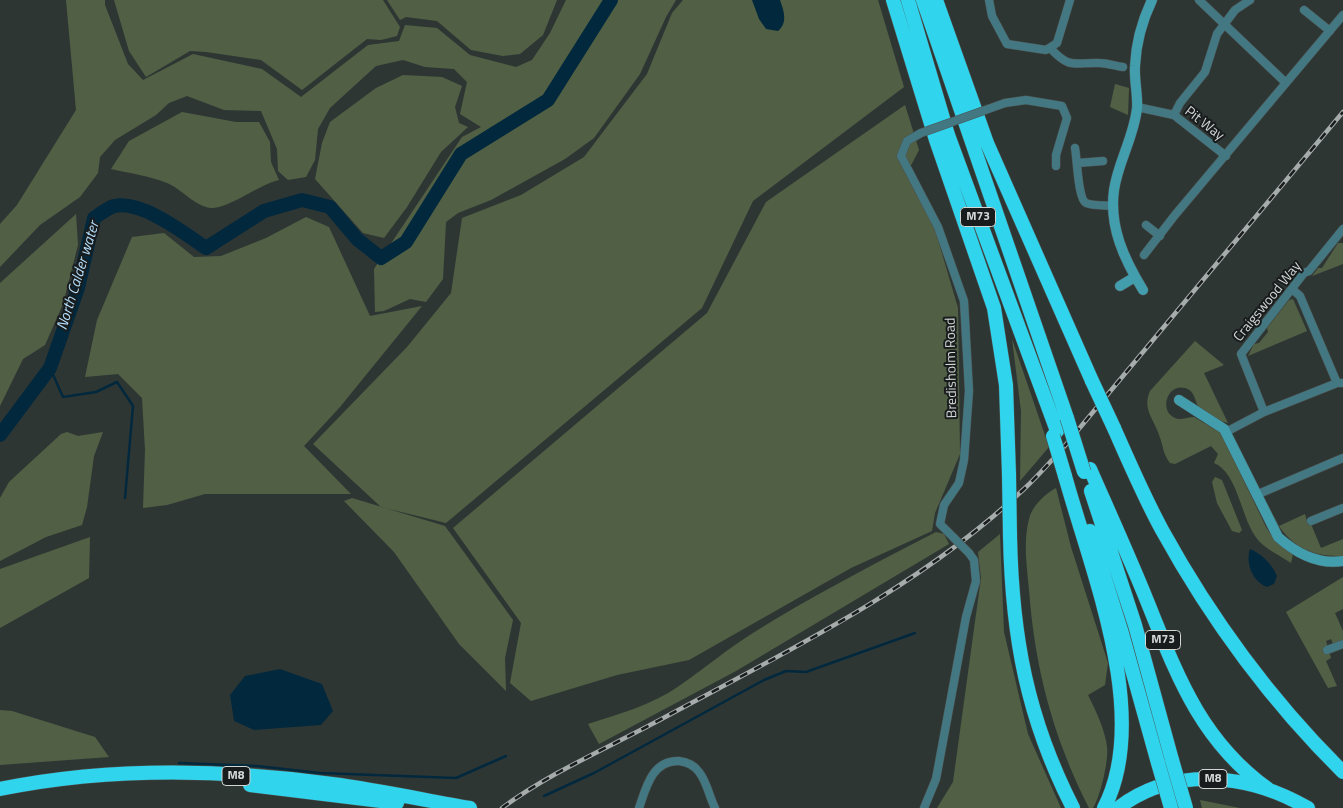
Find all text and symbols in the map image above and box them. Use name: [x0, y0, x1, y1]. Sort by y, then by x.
street label: Pit Way: [1181, 103, 1227, 145]
road number: M73: [960, 208, 996, 226]
water label: North Calder water: [54, 220, 104, 332]
street label: Craigswood Way: [1231, 259, 1305, 345]
street label: Bredisholm Road: [943, 318, 961, 418]
road number: M73: [1146, 630, 1180, 650]
road number: M8: [222, 766, 250, 786]
road number: M8: [1199, 770, 1227, 789]

